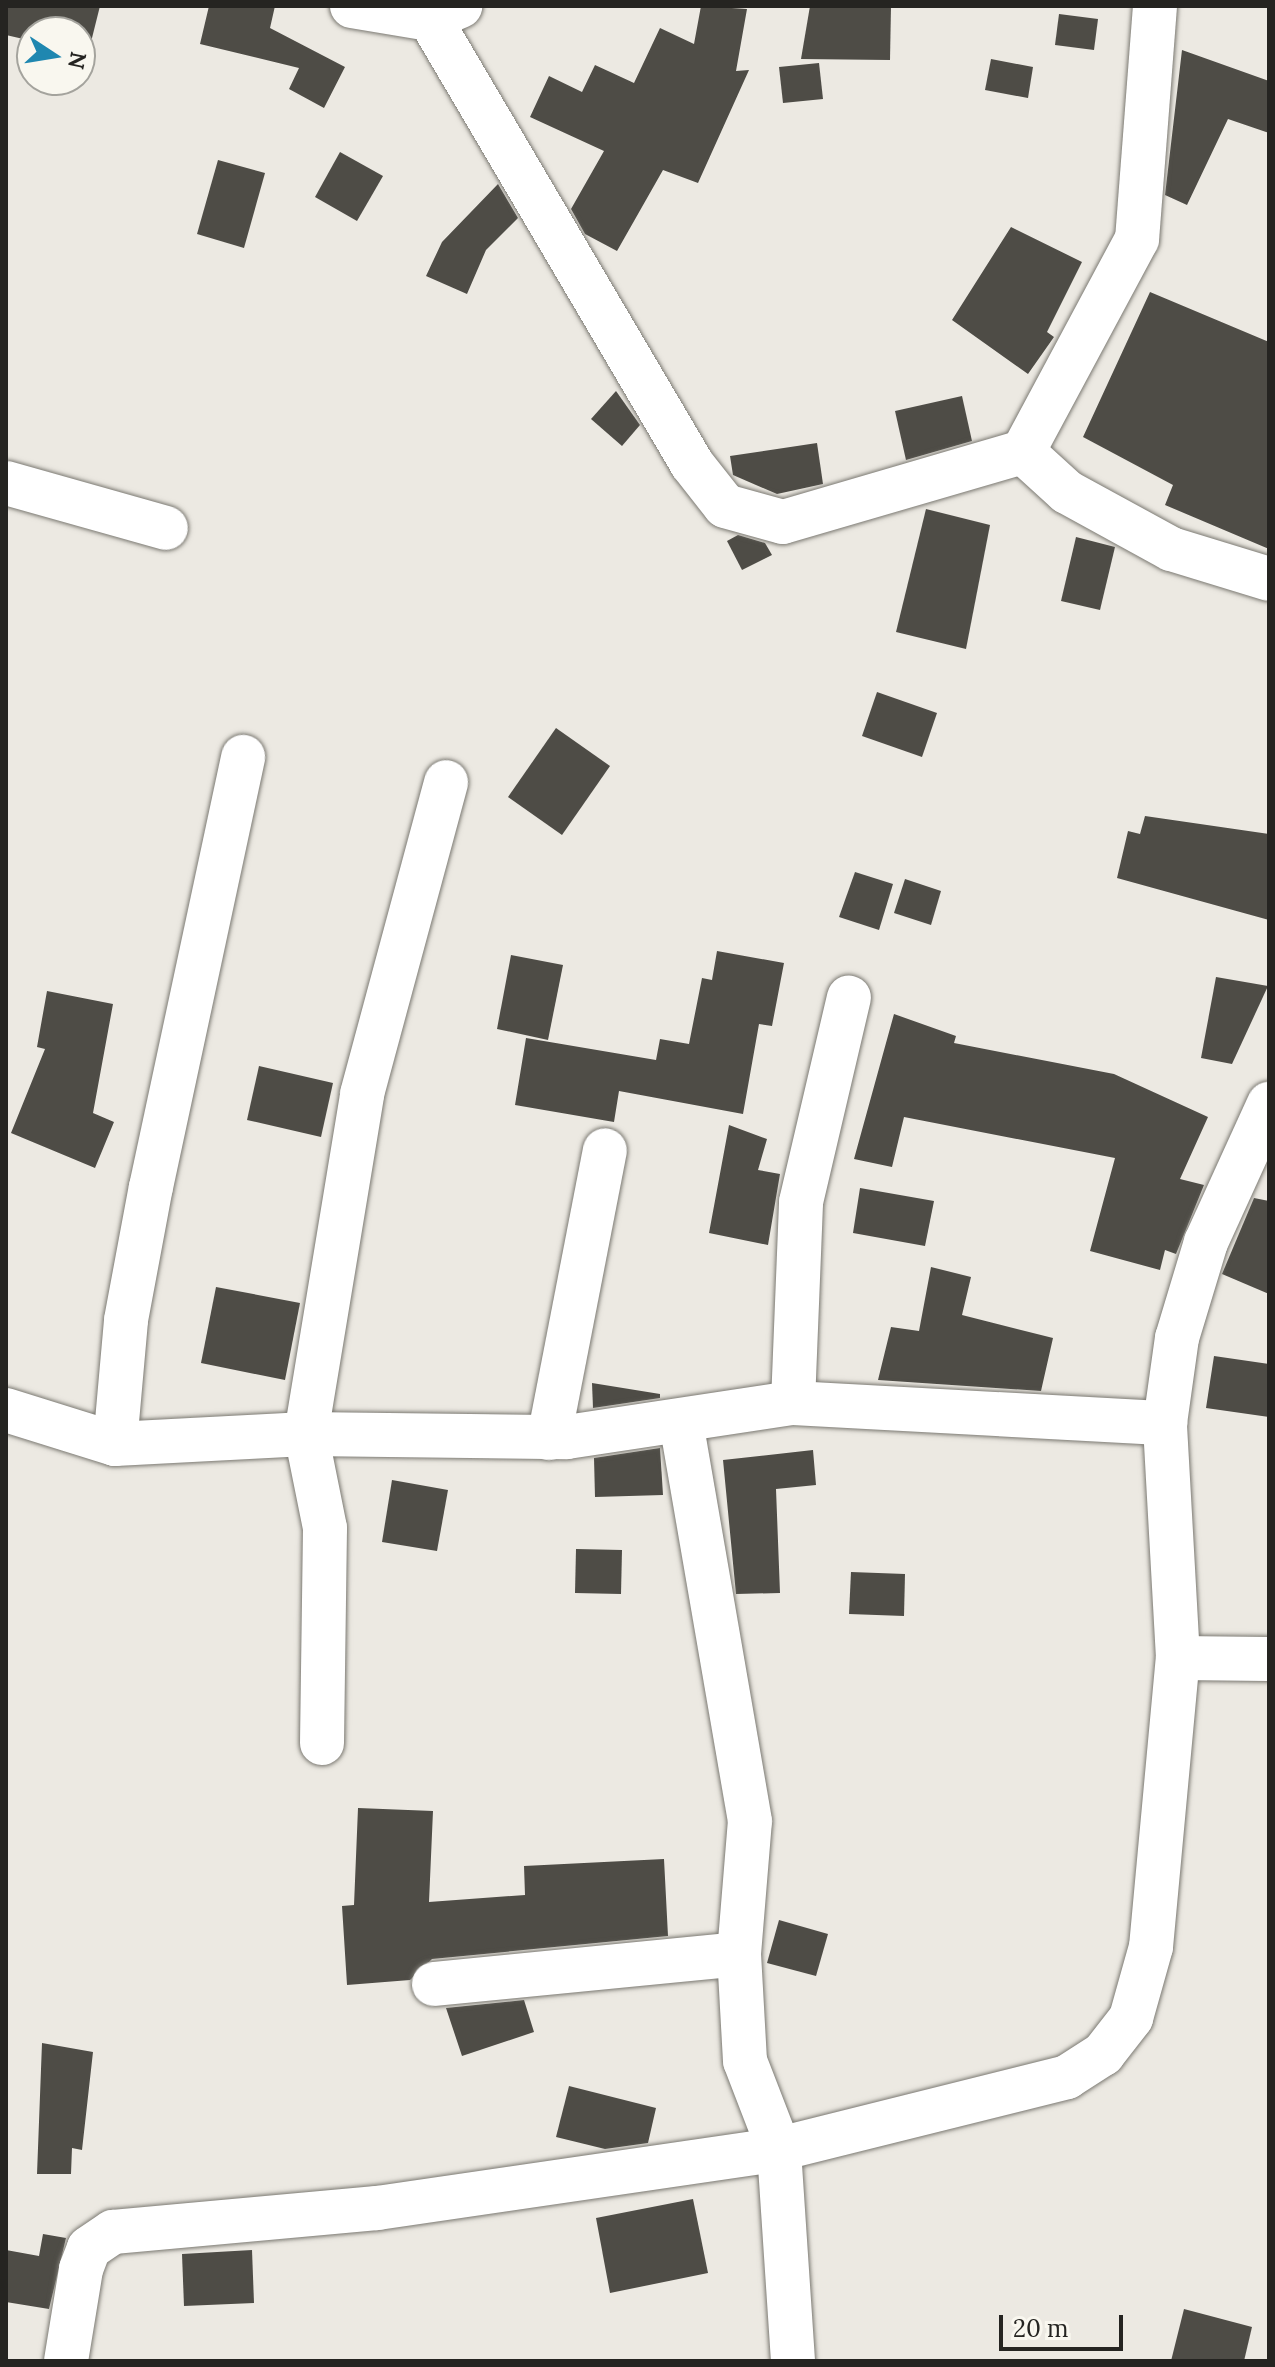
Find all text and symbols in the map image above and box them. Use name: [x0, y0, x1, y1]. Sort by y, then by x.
north arrow: [16, 16, 96, 96]
text: N: [62, 49, 93, 72]
scale bar: [1003, 2299, 1127, 2349]
text: 20 m: [1013, 2313, 1069, 2344]

